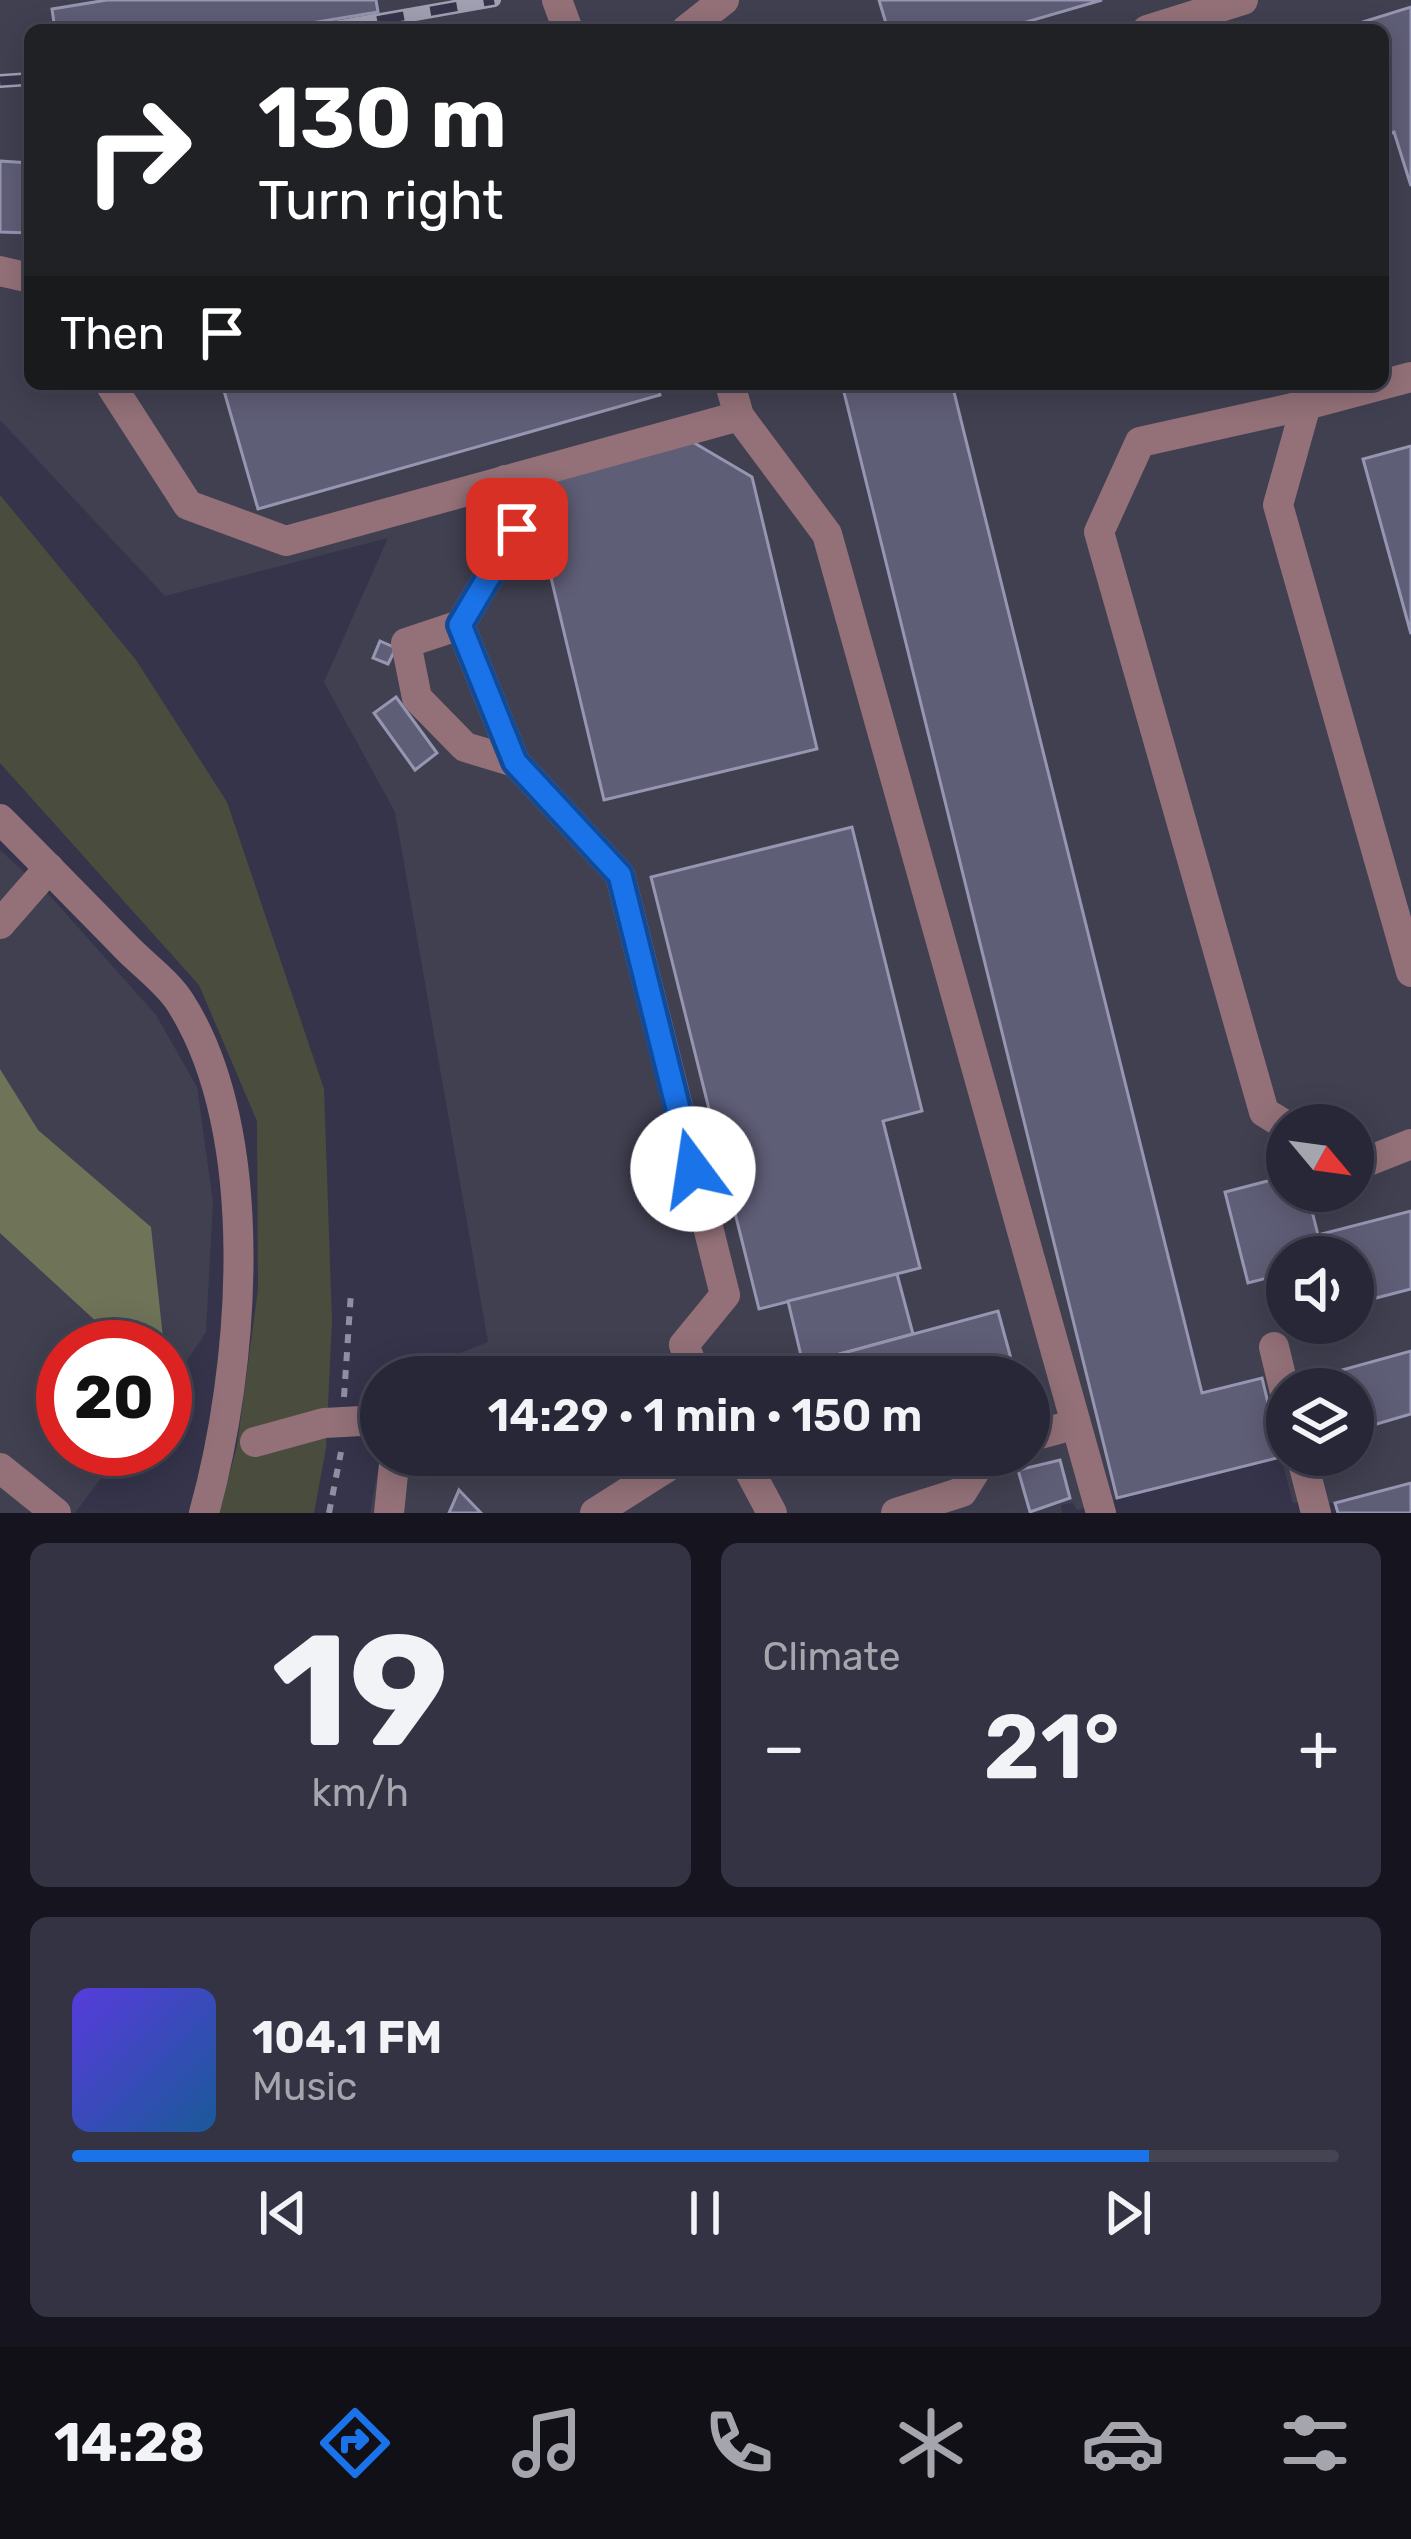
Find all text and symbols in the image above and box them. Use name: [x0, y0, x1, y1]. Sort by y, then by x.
text: 130 m: [258, 68, 507, 168]
icon: right: [60, 72, 216, 228]
text: Turn right: [258, 169, 503, 233]
icon: arrive: [189, 300, 255, 366]
text: Then: [60, 307, 165, 360]
pin: [466, 478, 568, 580]
icon: arrive: [484, 496, 550, 562]
north arrow: [1266, 1104, 1374, 1212]
map controls: [1266, 1104, 1374, 1476]
position arrow: [630, 1106, 756, 1232]
button: sound: [1266, 1236, 1374, 1344]
speed limit sign: 20: [36, 1320, 192, 1476]
button: layers: [1266, 1368, 1374, 1476]
text: 14:29 · 1 min · 150 m: [488, 1389, 922, 1442]
text: 19: [271, 1599, 449, 1784]
text: Climate: [763, 1634, 901, 1680]
text: 21°: [983, 1694, 1120, 1801]
text: −: [763, 1708, 805, 1787]
text: +: [1298, 1708, 1339, 1787]
text: km/h: [312, 1770, 409, 1816]
text: 104.1 FM: [252, 2011, 442, 2064]
text: Music: [252, 2064, 357, 2110]
icon: previous: [250, 2180, 316, 2246]
icon: pause: [672, 2180, 738, 2246]
icon: next: [1095, 2180, 1161, 2246]
icon: directions: [313, 2401, 397, 2485]
icon: music: [505, 2401, 589, 2485]
icon: phone: [697, 2401, 781, 2485]
icon: climate: [889, 2401, 973, 2485]
icon: car: [1081, 2401, 1165, 2485]
icon: filters: [1273, 2401, 1357, 2485]
text: 14:28: [54, 2411, 205, 2475]

